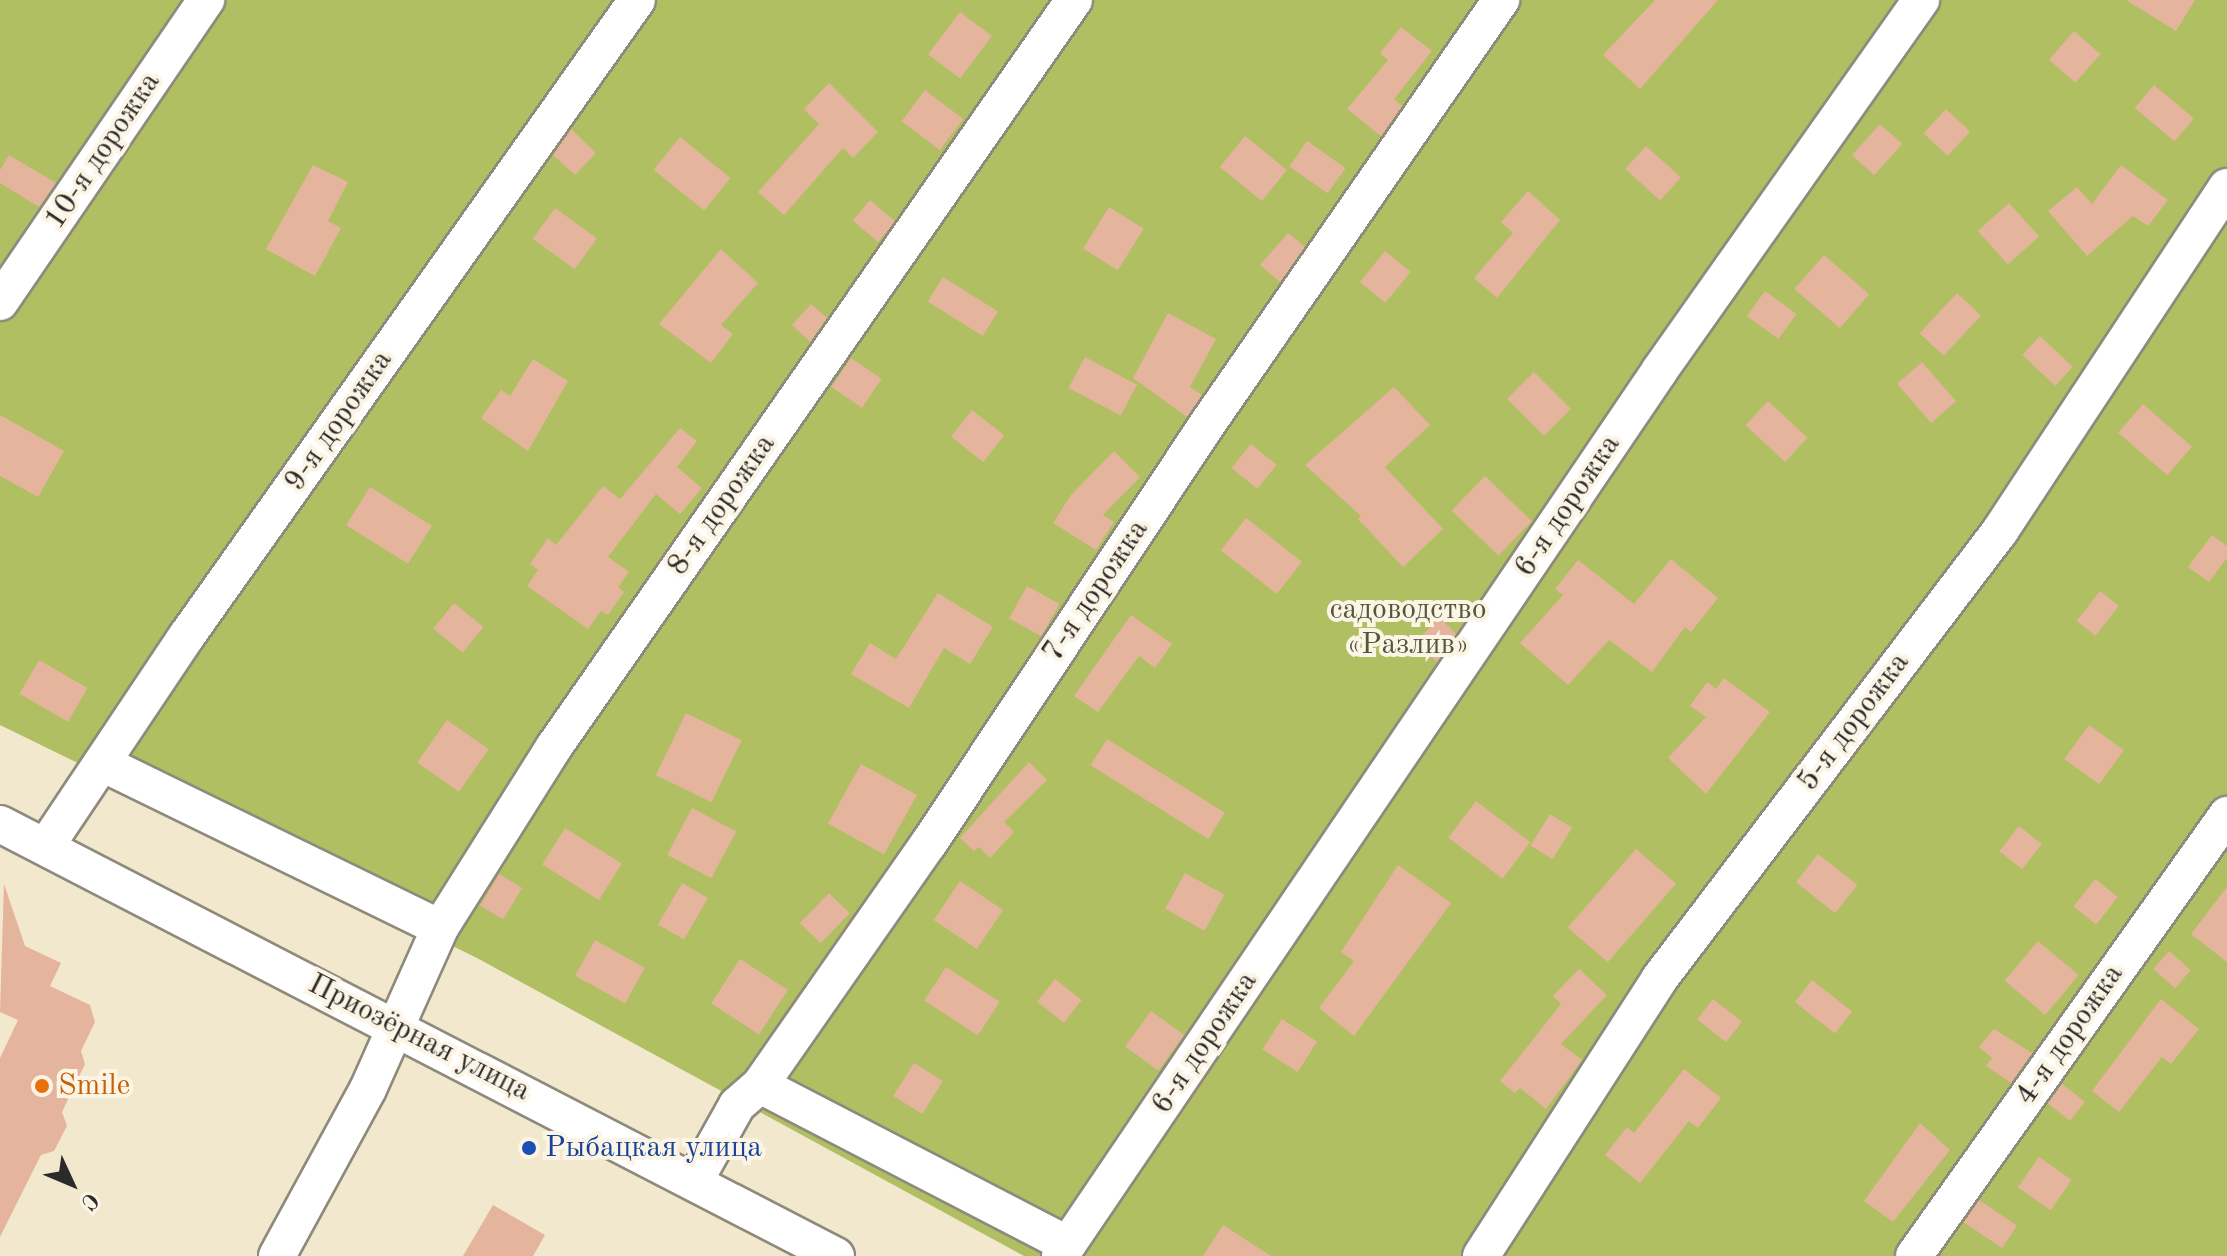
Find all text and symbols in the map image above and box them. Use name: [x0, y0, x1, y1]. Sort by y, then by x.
street label: 10-я дорожка: [37, 66, 169, 236]
street label: 9-я дорожка: [277, 344, 401, 498]
street label: 8-я дорожка: [660, 428, 784, 582]
street label: 6-я дорожка: [1507, 428, 1629, 584]
street label: 7-я дорожка: [1035, 513, 1157, 669]
park label: садоводство «Разлив»: [1329, 592, 1487, 662]
street label: 5-я дорожка: [1790, 646, 1918, 798]
street label: 4-я дорожка: [2008, 958, 2132, 1112]
street label: 6-я дорожка: [1144, 965, 1266, 1121]
street label: Приозёрная улица: [302, 966, 536, 1110]
place label: Smile: [58, 1068, 130, 1104]
marker: Smile: [33, 1077, 51, 1095]
place label: Рыбацкая улица: [545, 1130, 762, 1166]
marker: Рыбацкая улица: [520, 1139, 538, 1157]
north arrow: [32, 1144, 112, 1224]
text: С: [76, 1188, 102, 1214]

